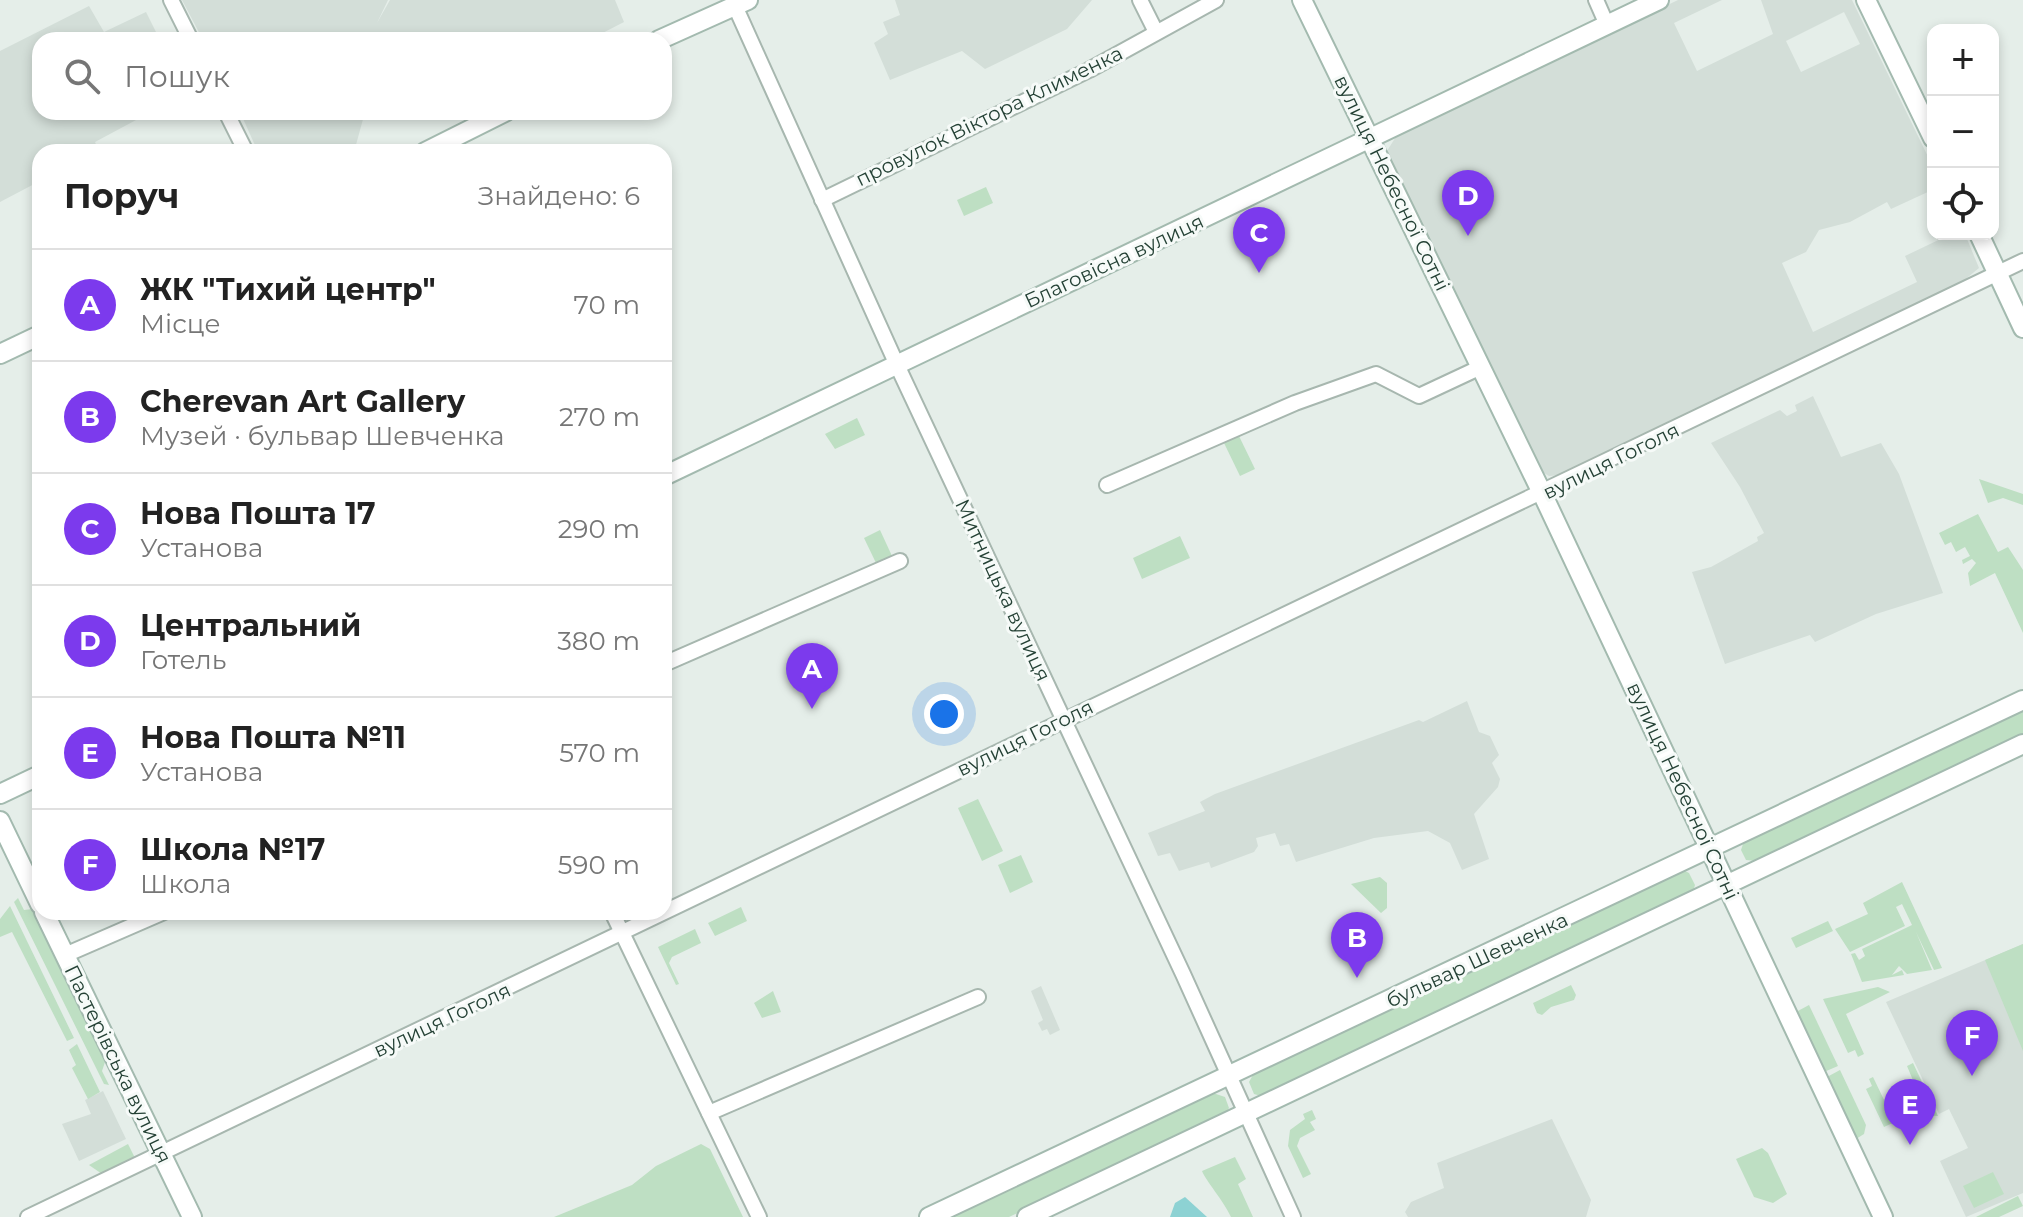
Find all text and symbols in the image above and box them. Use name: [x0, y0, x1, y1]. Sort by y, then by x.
map controls: [1927, 24, 1999, 240]
button: +: [1927, 24, 1999, 96]
search box: [32, 32, 672, 120]
street label: провулок Віктора Клименка: [852, 41, 1126, 191]
icon: search: [60, 54, 104, 98]
text: Пошук: [124, 58, 230, 95]
street label: вулиця Небесної Сотні: [1329, 71, 1455, 295]
button: −: [1927, 96, 1999, 168]
button: locate: [1927, 168, 1999, 240]
pin: D: [1442, 170, 1494, 236]
text: Поруч: [64, 175, 179, 217]
text: Знайдено: 6: [478, 180, 640, 212]
pin: C: [1233, 207, 1285, 273]
street label: Благовісна вулиця: [1021, 209, 1207, 313]
text: ЖК "Тихий центр": [140, 271, 436, 308]
text: A: [80, 289, 100, 321]
text: 70 m: [574, 289, 640, 321]
text: Місце: [140, 308, 221, 340]
text: Cherevan Art Gallery: [140, 383, 465, 420]
text: B: [80, 401, 100, 433]
text: 270 m: [559, 401, 640, 433]
street label: вулиця Гоголя: [1539, 418, 1683, 504]
text: Музей · бульвар Шевченка: [140, 420, 504, 452]
text: Нова Пошта 17: [140, 495, 376, 532]
street label: Митницька вулиця: [950, 495, 1056, 685]
text: C: [81, 513, 99, 545]
text: 290 m: [558, 513, 640, 545]
text: Установа: [140, 532, 263, 564]
text: Центральний: [140, 607, 361, 644]
text: D: [79, 625, 101, 657]
text: 380 m: [557, 625, 640, 657]
pin: A: [786, 643, 838, 709]
text: Готель: [140, 644, 226, 676]
street label: вулиця Небесної Сотні: [1622, 678, 1744, 904]
your location: [924, 694, 964, 734]
street label: вулиця Гоголя: [953, 695, 1097, 781]
text: Нова Пошта №11: [140, 719, 406, 756]
text: E: [81, 737, 99, 769]
text: 570 m: [559, 737, 640, 769]
text: Установа: [140, 756, 263, 788]
text: Школа №17: [140, 831, 325, 868]
text: F: [82, 849, 98, 881]
text: 590 m: [558, 849, 640, 881]
text: Школа: [140, 868, 231, 900]
street label: бульвар Шевченка: [1382, 907, 1572, 1013]
pin: B: [1331, 912, 1383, 978]
street label: Пастерівська вулиця: [59, 961, 177, 1167]
street label: вулиця Гоголя: [370, 978, 514, 1062]
pin: F: [1946, 1010, 1998, 1076]
pin: E: [1884, 1079, 1936, 1145]

